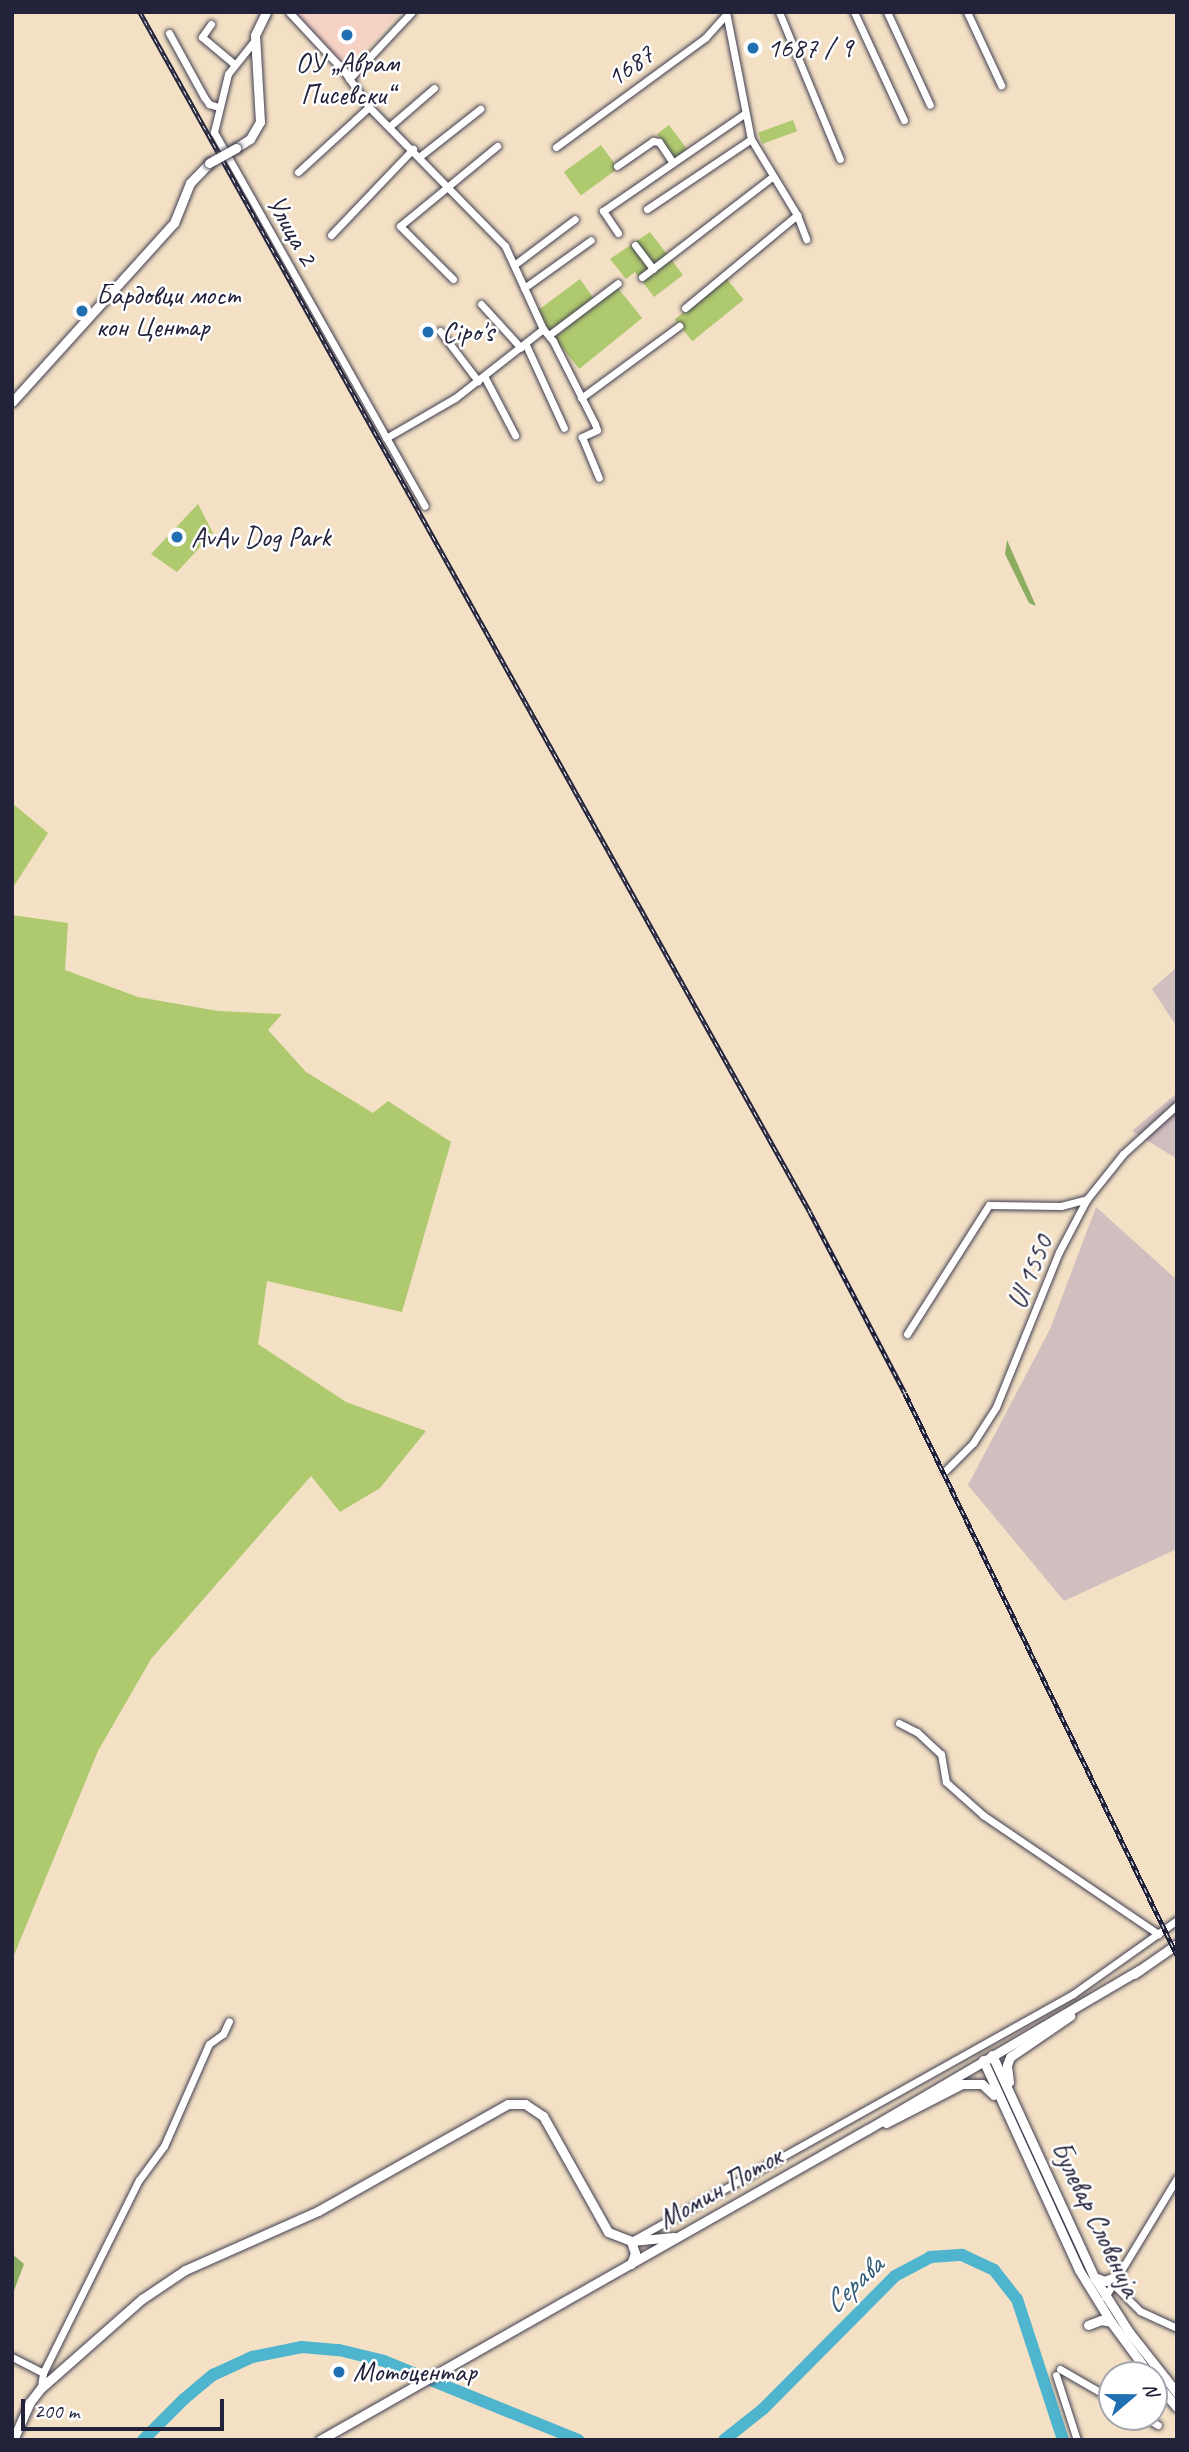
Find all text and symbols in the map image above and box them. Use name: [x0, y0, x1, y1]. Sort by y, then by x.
marker: ОУ „Аврам Писевски“: [339, 27, 355, 43]
place label: 1687 / 9: [767, 31, 853, 65]
street label: 1687: [600, 38, 660, 94]
marker: 1687 / 9: [745, 40, 761, 56]
place label: ОУ „Аврам Писевски“: [295, 46, 399, 112]
street label: Улица 2: [259, 189, 325, 271]
place label: Бардовци мост кон Центар: [96, 278, 239, 344]
marker: Бардовци мост кон Центар: [74, 303, 90, 319]
place label: Cipo's: [442, 315, 494, 349]
marker: Cipo's: [420, 324, 436, 340]
place label: AvAv Dog Park: [191, 520, 332, 554]
marker: AvAv Dog Park: [169, 529, 185, 545]
street label: Ul 1550: [1000, 1230, 1060, 1314]
street label: Булевар Словенија: [1044, 2136, 1148, 2302]
street label: Момин Поток: [653, 2139, 787, 2237]
water label: Серава: [816, 2247, 890, 2321]
place label: Мотоцентар: [353, 2355, 476, 2389]
north arrow: [1098, 2361, 1168, 2431]
marker: Мотоцентар: [331, 2364, 347, 2380]
text: N: [1138, 2380, 1164, 2399]
scale bar: [24, 2386, 228, 2430]
text: 200 m: [34, 2398, 79, 2424]

